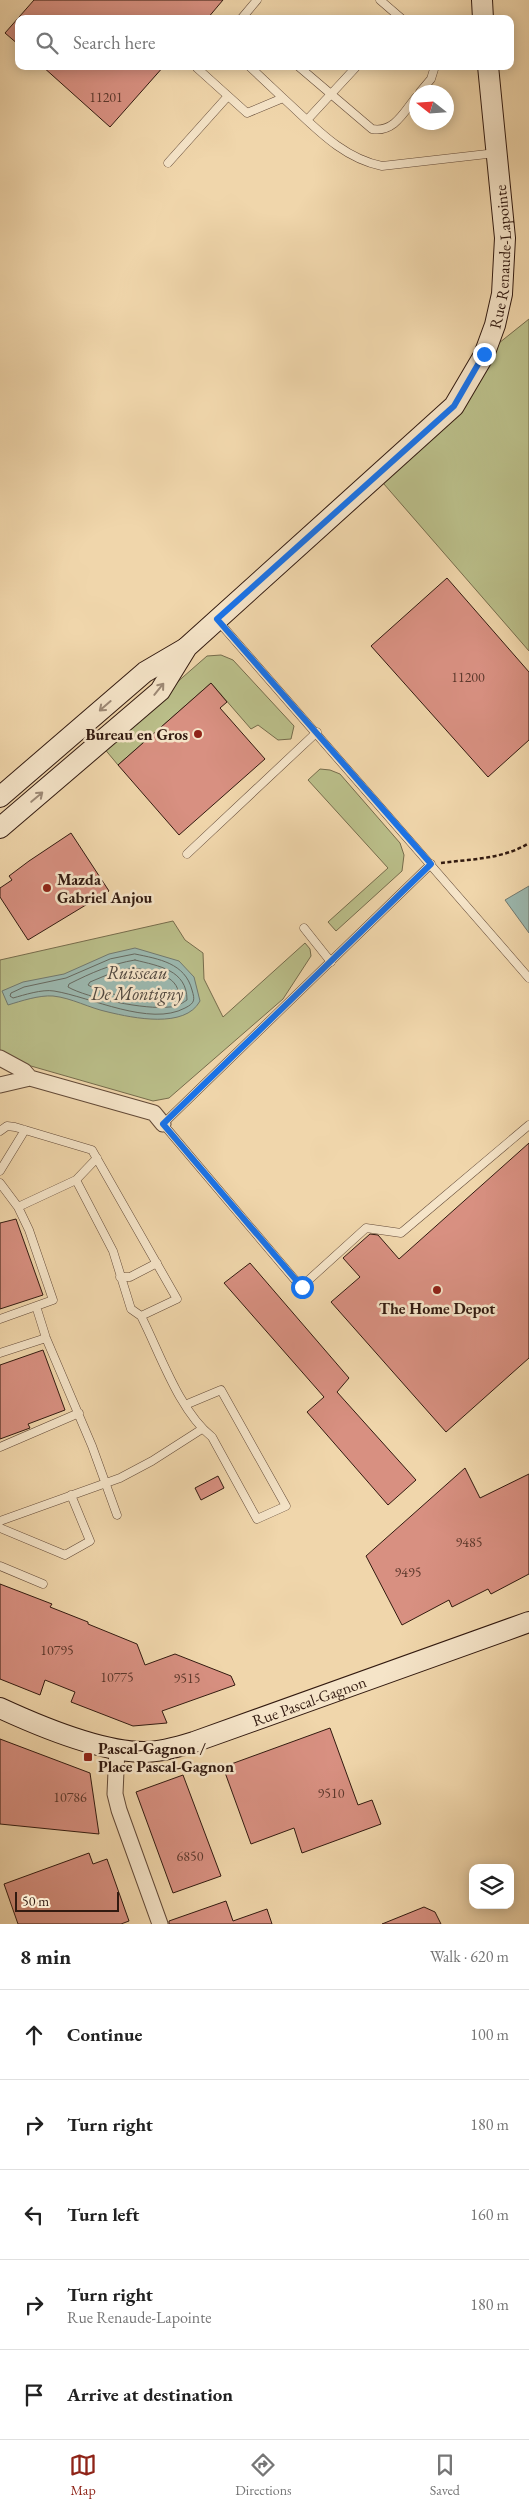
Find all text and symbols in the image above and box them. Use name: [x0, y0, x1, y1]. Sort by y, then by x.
search box: [15, 15, 514, 70]
icon: search: [33, 29, 61, 57]
text: Search here: [73, 30, 155, 55]
north arrow: [409, 85, 454, 130]
house number: 11201: [89, 88, 123, 106]
street label: Rue Renaude-Lapointe: [484, 184, 516, 331]
route end: [473, 343, 496, 366]
house number: 11200: [451, 668, 485, 686]
one-way arrow: [154, 683, 165, 696]
one-way arrow: [99, 700, 112, 711]
place label: Bureau en Gros: [85, 724, 188, 745]
marker: Bureau en Gros: [192, 728, 204, 740]
one-way arrow: [31, 791, 44, 802]
place label: Mazda Gabriel Anjou: [57, 869, 152, 908]
marker: Mazda Gabriel Anjou: [41, 882, 53, 894]
water label: Ruisseau De Montigny: [90, 961, 184, 1006]
route start: [291, 1276, 314, 1299]
marker: The Home Depot: [431, 1284, 443, 1296]
place label: The Home Depot: [379, 1298, 495, 1319]
house number: 9485: [456, 1533, 482, 1551]
house number: 9495: [395, 1563, 421, 1581]
house number: 10795: [40, 1641, 74, 1659]
house number: 10775: [100, 1668, 134, 1686]
house number: 9515: [174, 1669, 200, 1687]
street label: Rue Pascal-Gagnon: [249, 1671, 370, 1731]
place label: Pascal-Gagnon / Place Pascal-Gagnon: [98, 1738, 234, 1777]
marker: Pascal-Gagnon / Place Pascal-Gagnon: [82, 1751, 94, 1763]
house number: 9510: [318, 1784, 345, 1802]
house number: 10786: [53, 1788, 87, 1806]
house number: 6850: [177, 1847, 204, 1865]
map controls: [469, 1864, 514, 1909]
button: layers: [469, 1864, 514, 1909]
scale bar: [15, 1889, 119, 1912]
text: 50 m: [22, 1892, 49, 1910]
text: 8 min: [20, 1943, 71, 1970]
text: Walk · 620 m: [430, 1946, 509, 1967]
icon: ahead: [20, 2021, 48, 2049]
text: Continue: [67, 2022, 142, 2047]
text: 100 m: [470, 2024, 509, 2045]
icon: right: [20, 2111, 48, 2139]
text: Turn right: [67, 2112, 153, 2137]
text: 180 m: [470, 2114, 509, 2135]
icon: left: [20, 2201, 48, 2229]
text: Turn left: [67, 2202, 139, 2227]
text: 160 m: [470, 2204, 509, 2225]
text: Turn right: [67, 2282, 153, 2307]
icon: right: [20, 2291, 48, 2319]
text: 180 m: [470, 2294, 509, 2315]
text: Rue Renaude-Lapointe: [67, 2307, 212, 2328]
icon: arrive: [20, 2381, 48, 2409]
text: Arrive at destination: [67, 2382, 233, 2407]
tab: Map: [69, 2451, 97, 2499]
tab: Directions: [235, 2451, 292, 2499]
tab: Saved: [430, 2451, 460, 2499]

